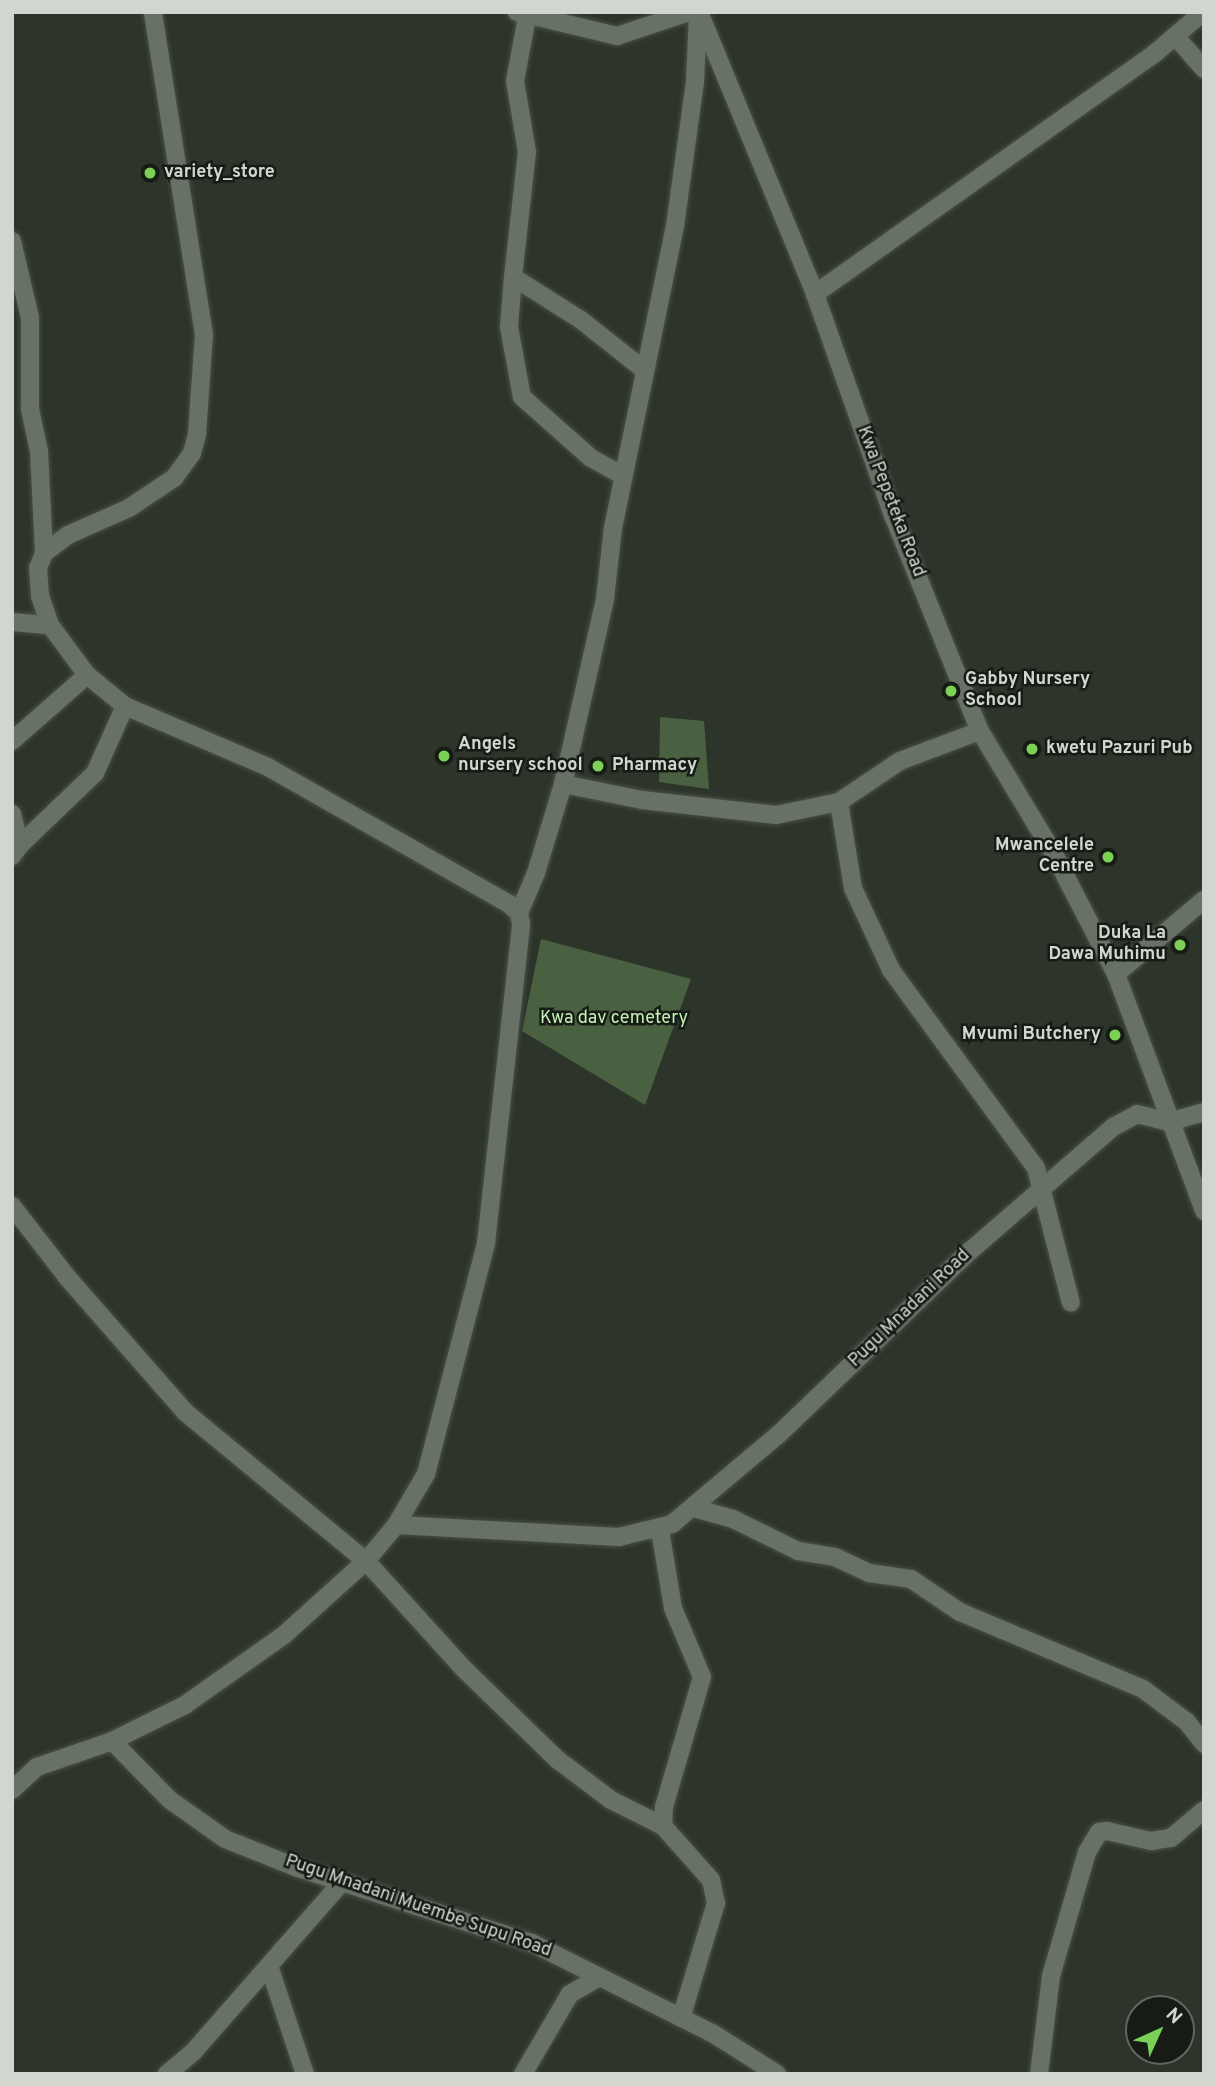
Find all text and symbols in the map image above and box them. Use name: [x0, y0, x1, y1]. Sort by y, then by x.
place label: variety_store: [164, 162, 275, 184]
marker: variety_store: [142, 165, 158, 181]
street label: Kwa Pepeteka Road: [851, 424, 929, 580]
place label: Gabby Nursery School: [965, 670, 1090, 712]
marker: Gabby Nursery School: [943, 683, 959, 699]
place label: Angels nursery school: [458, 735, 583, 778]
place label: kwetu Pazuri Pub: [1046, 738, 1193, 760]
marker: kwetu Pazuri Pub: [1024, 741, 1040, 757]
marker: Angels nursery school: [436, 748, 452, 764]
place label: Pharmacy: [612, 755, 697, 777]
marker: Pharmacy: [590, 758, 606, 774]
place label: Mwancelele Centre: [995, 836, 1094, 878]
marker: Mwancelele Centre: [1100, 849, 1116, 865]
place label: Duka La Dawa Muhimu: [1048, 924, 1166, 967]
marker: Duka La Dawa Muhimu: [1172, 937, 1188, 953]
park label: Kwa dav cemetery: [540, 1008, 688, 1030]
place label: Mvumi Butchery: [962, 1024, 1101, 1046]
marker: Mvumi Butchery: [1107, 1027, 1123, 1043]
street label: Pugu Mnadani Road: [845, 1246, 975, 1372]
street label: Pugu Mnadani Muembe Supu Road: [282, 1851, 554, 1963]
north arrow: [1125, 1995, 1195, 2065]
text: N: [1160, 2003, 1187, 2030]

